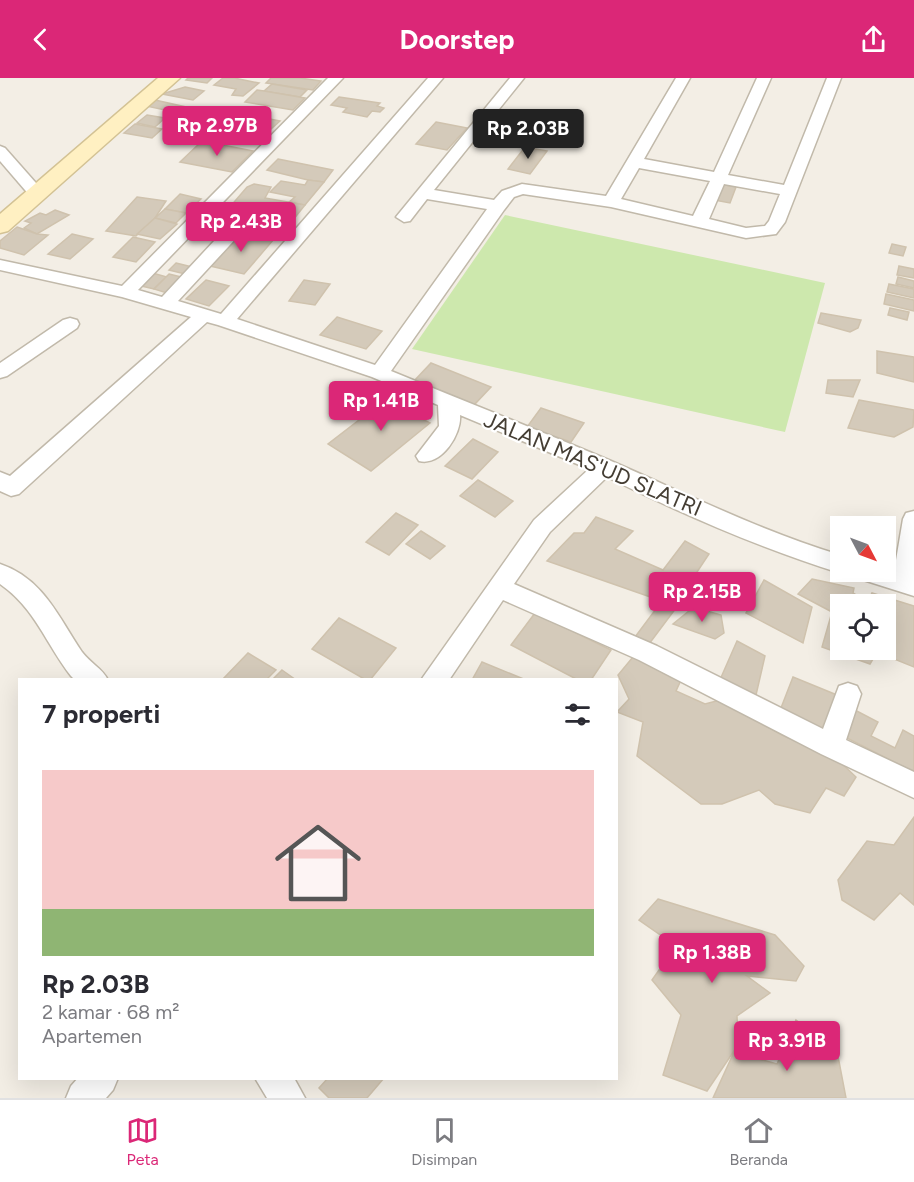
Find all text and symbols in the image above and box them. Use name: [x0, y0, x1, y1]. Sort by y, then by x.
icon: back: [24, 23, 57, 56]
text: Doorstep: [400, 23, 514, 56]
icon: share: [857, 23, 890, 56]
pin: Rp 2.97B: [155, 106, 279, 157]
pin: Rp 2.03B: [466, 109, 590, 160]
text: Rp 2.97B: [176, 113, 258, 137]
text: Rp 2.03B: [487, 116, 569, 140]
pin: Rp 2.43B: [179, 202, 303, 253]
text: Rp 2.43B: [200, 209, 282, 233]
pin: Rp 1.41B: [319, 381, 443, 432]
text: Rp 1.41B: [343, 388, 419, 412]
street label: JALAN MAS'UD SLATRI: [480, 406, 706, 522]
north arrow: [830, 516, 896, 582]
map controls: [830, 516, 896, 660]
pin: Rp 2.15B: [640, 572, 764, 623]
text: Rp 2.15B: [663, 579, 741, 603]
button: locate: [830, 594, 896, 660]
text: 7 properti: [42, 698, 160, 730]
icon: filters: [561, 698, 594, 731]
icon: home: [264, 809, 372, 917]
pin: Rp 1.38B: [650, 933, 774, 984]
text: Rp 1.38B: [673, 940, 751, 964]
text: Rp 2.03B: [42, 968, 149, 1000]
text: 2 kamar · 68 m²: [42, 1000, 180, 1024]
pin: Rp 3.91B: [725, 1021, 849, 1072]
text: Apartemen: [42, 1024, 142, 1048]
text: Rp 3.91B: [748, 1028, 826, 1052]
tab: Peta: [126, 1114, 159, 1169]
tab: Disimpan: [411, 1114, 477, 1169]
tab: Beranda: [729, 1114, 788, 1169]

